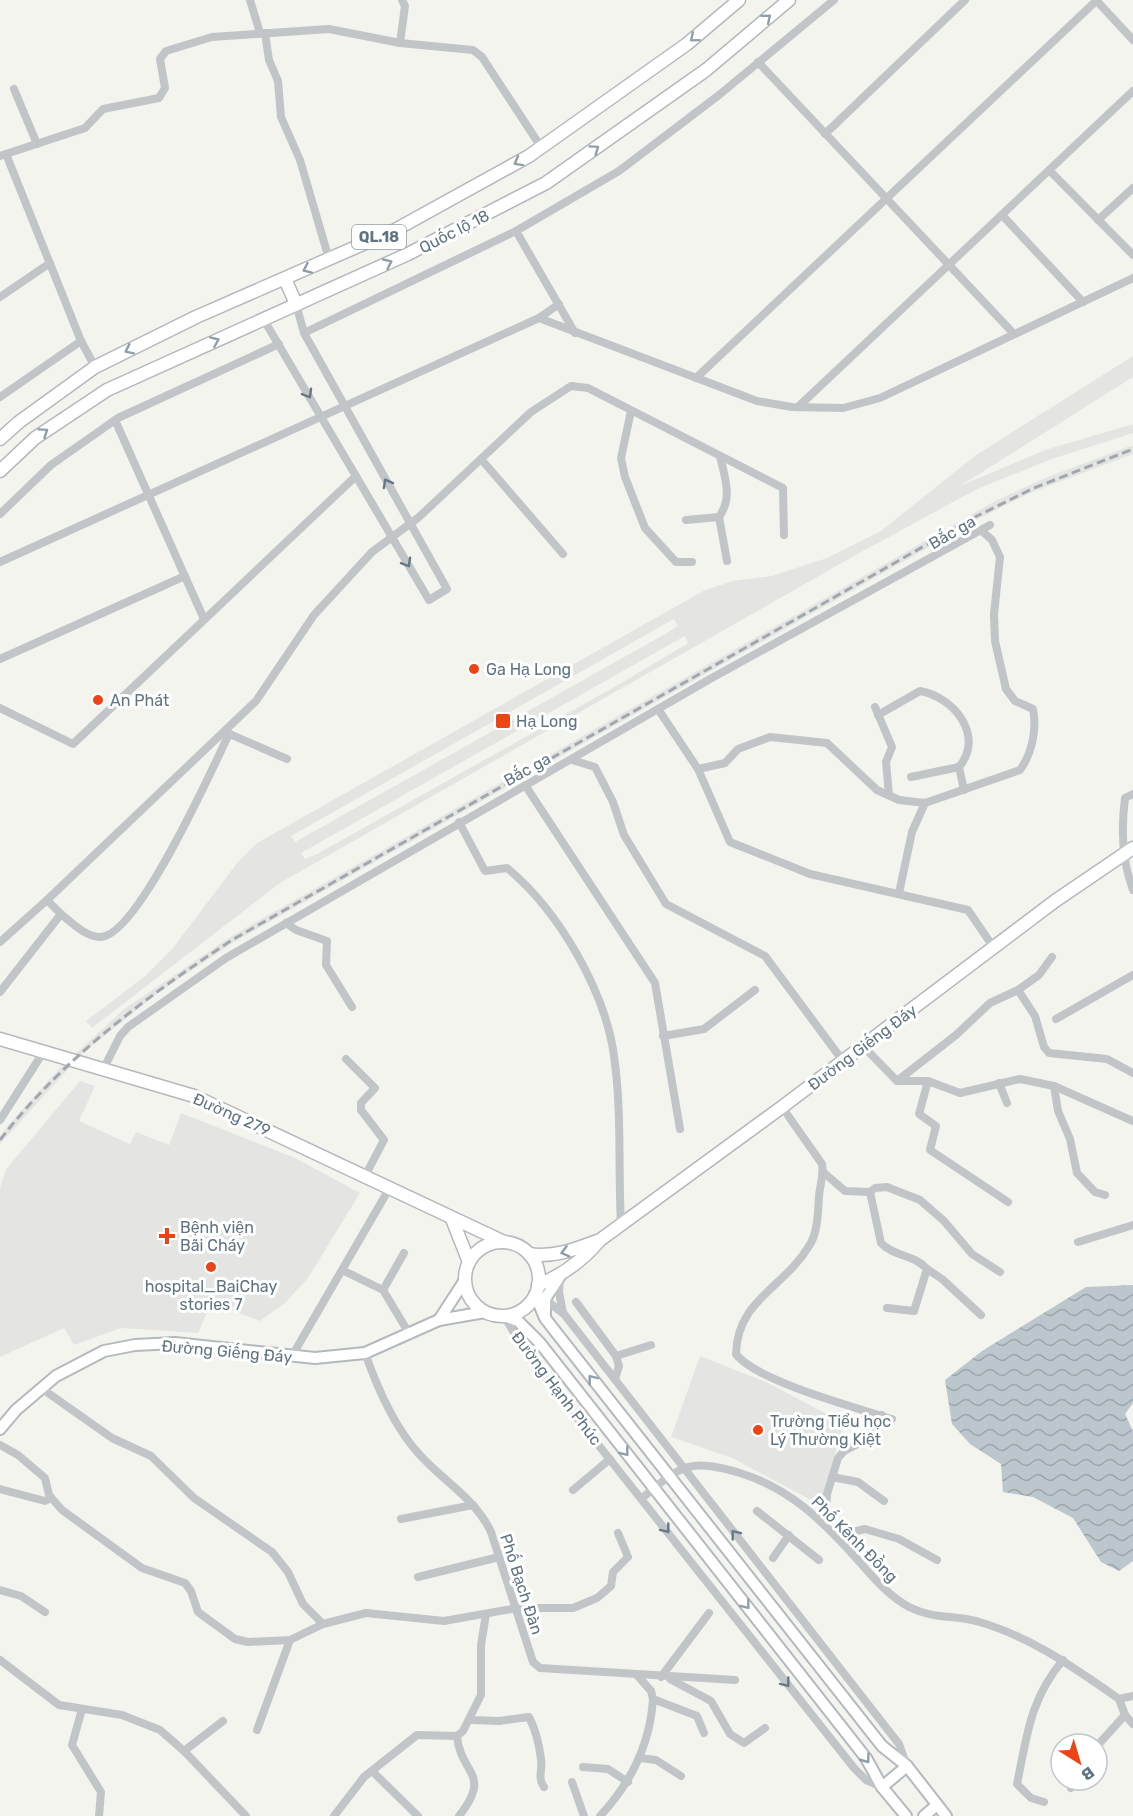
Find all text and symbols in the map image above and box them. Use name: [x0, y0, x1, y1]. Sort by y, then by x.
one-way arrow: [760, 14, 771, 25]
one-way arrow: [690, 31, 701, 42]
one-way arrow: [589, 145, 600, 156]
one-way arrow: [513, 155, 524, 166]
street label: Quốc lộ 18: [415, 204, 492, 257]
road number: QL.18: [352, 225, 406, 249]
one-way arrow: [382, 258, 393, 270]
one-way arrow: [302, 262, 313, 274]
one-way arrow: [209, 336, 220, 348]
one-way arrow: [125, 343, 135, 354]
one-way arrow: [301, 388, 313, 398]
one-way arrow: [37, 428, 48, 439]
one-way arrow: [383, 479, 395, 489]
street label: Bắc ga: [925, 510, 979, 553]
one-way arrow: [400, 556, 411, 567]
place label: Ga Hạ Long: [486, 660, 571, 679]
marker: Ga Hạ Long: [467, 662, 481, 676]
place label: An Phát: [110, 691, 169, 710]
marker: An Phát: [91, 693, 105, 707]
marker: Hạ Long: [494, 712, 512, 730]
place label: Hạ Long: [516, 712, 578, 731]
street label: Bắc ga: [500, 748, 554, 790]
street label: Đường Giếng Đáy: [803, 999, 920, 1094]
street label: Đường 279: [190, 1089, 273, 1140]
place label: Bệnh viện Bãi Cháy: [180, 1218, 254, 1255]
marker: Bệnh viện Bãi Cháy: [158, 1227, 176, 1245]
one-way arrow: [560, 1244, 570, 1257]
marker: hospital_BaiChay stories 7: [204, 1260, 218, 1274]
place label: hospital_BaiChay stories 7: [145, 1277, 278, 1314]
street label: Đường Hạnh Phúc: [508, 1328, 606, 1449]
street label: Đường Giếng Đáy: [161, 1335, 293, 1367]
one-way arrow: [589, 1375, 600, 1386]
place label: Trường Tiểu học Lý Thường Kiệt: [770, 1412, 891, 1449]
marker: Trường Tiểu học Lý Thường Kiệt: [751, 1423, 765, 1437]
one-way arrow: [618, 1445, 629, 1456]
street label: Phố Kênh Đồng: [808, 1491, 903, 1586]
one-way arrow: [659, 1522, 670, 1533]
one-way arrow: [732, 1530, 743, 1541]
street label: Phố Bạch Đàn: [496, 1531, 548, 1637]
one-way arrow: [738, 1598, 749, 1609]
one-way arrow: [779, 1676, 790, 1687]
north arrow: [1049, 1732, 1109, 1792]
one-way arrow: [858, 1752, 869, 1763]
text: B: [1078, 1763, 1098, 1785]

